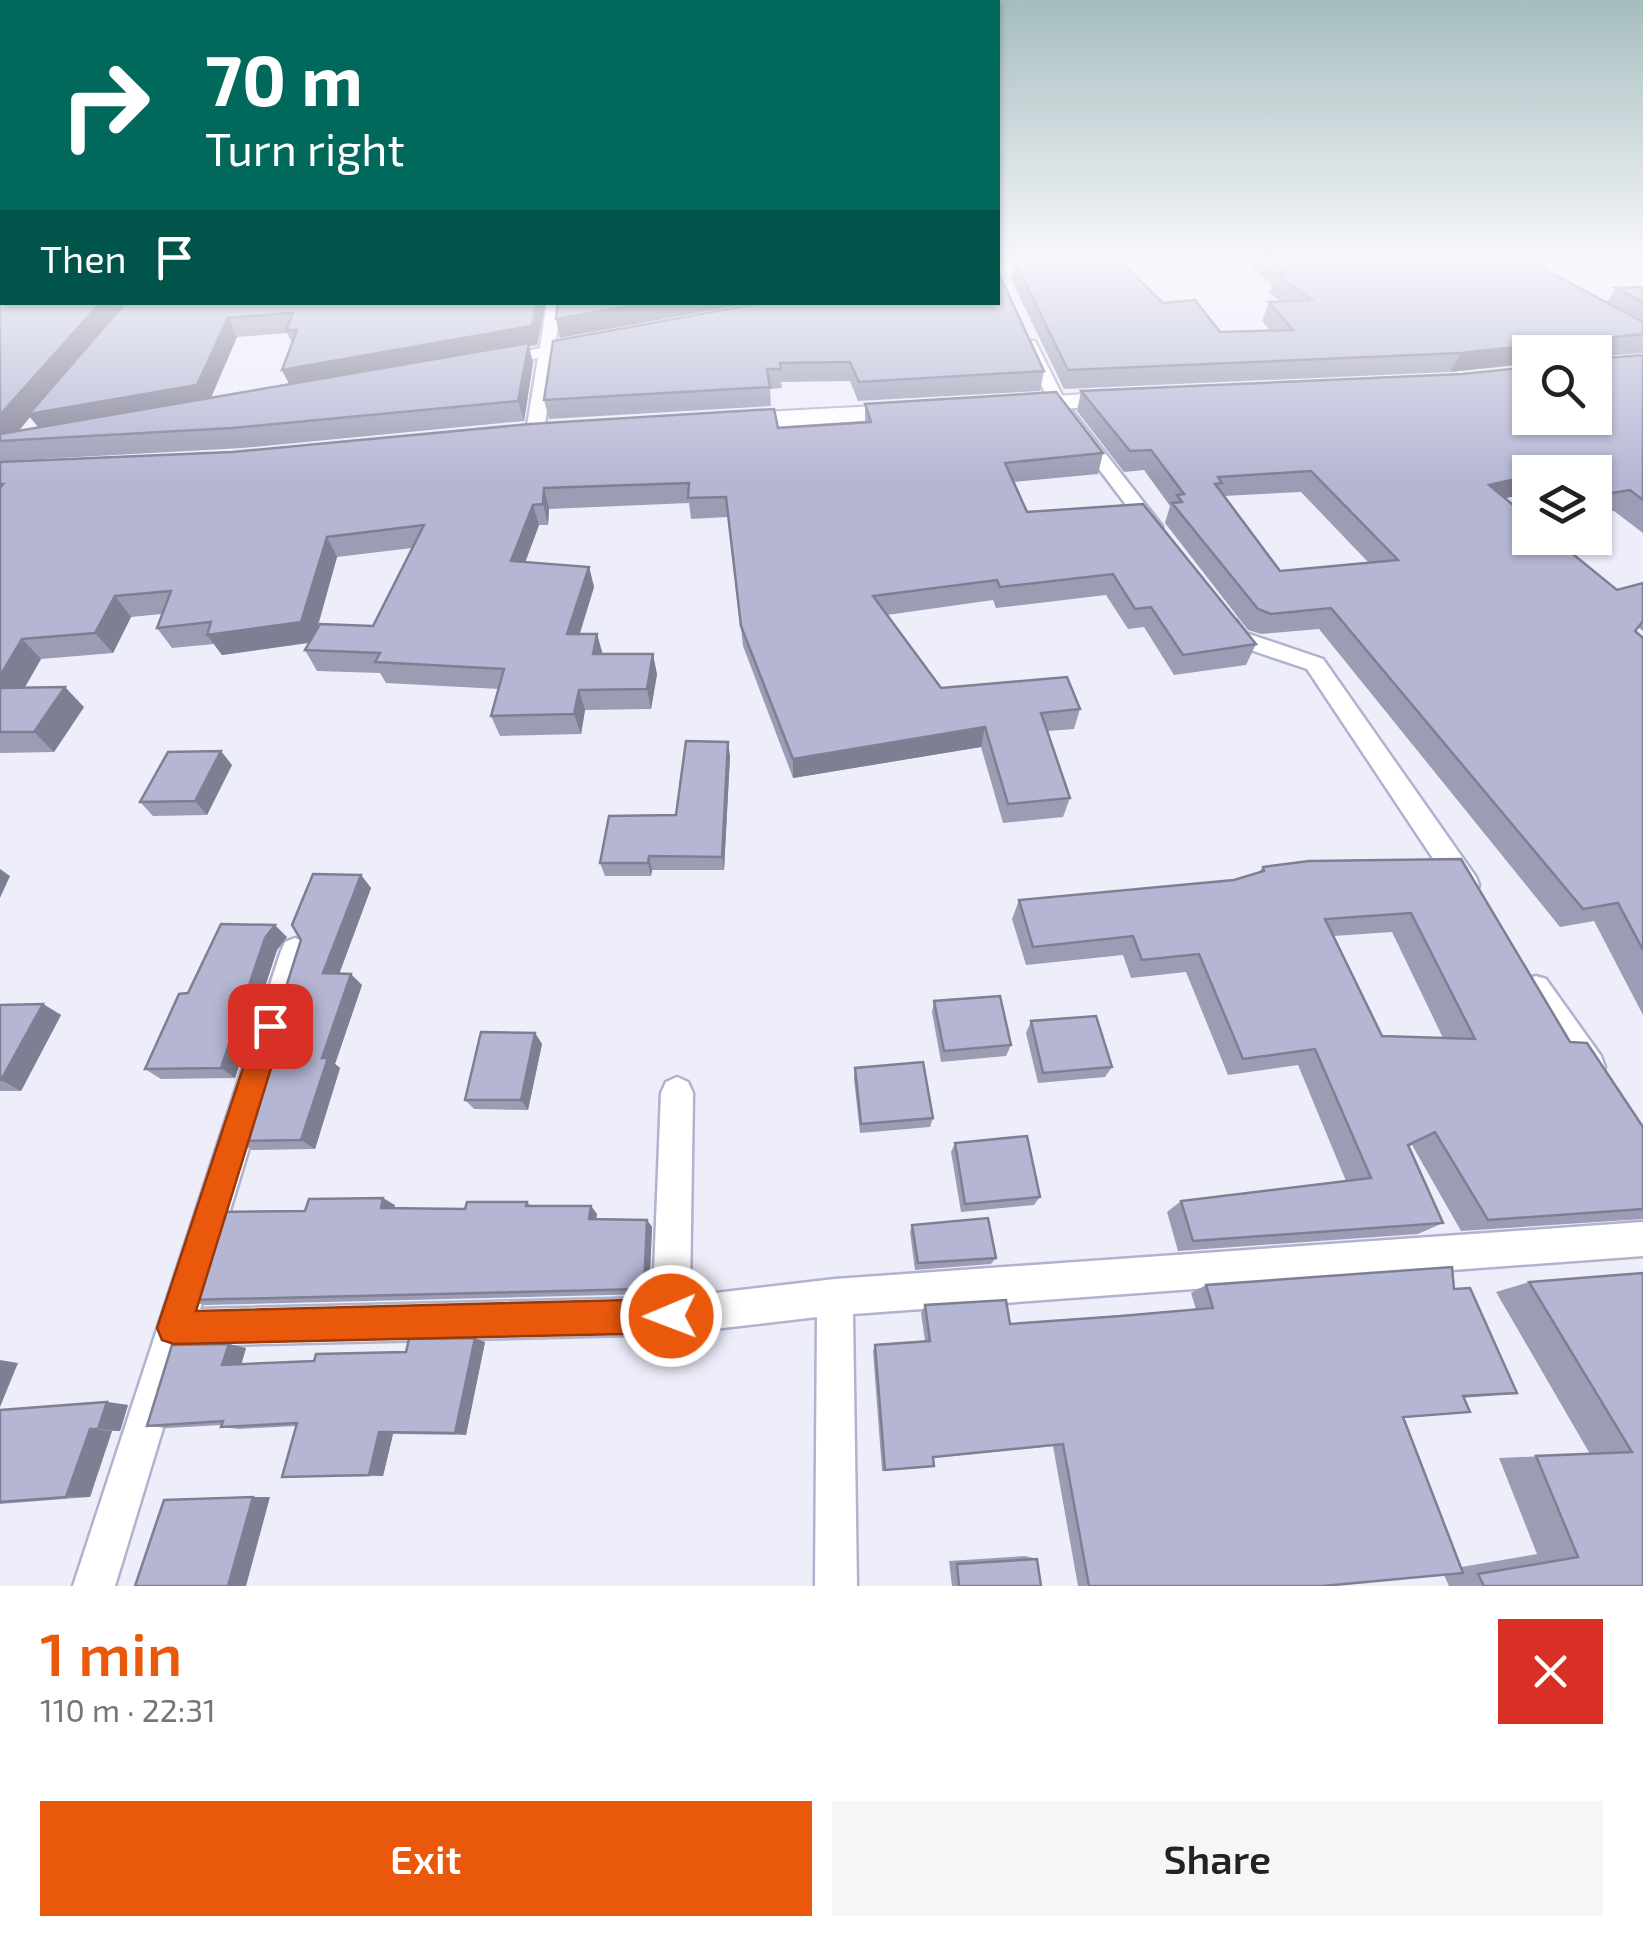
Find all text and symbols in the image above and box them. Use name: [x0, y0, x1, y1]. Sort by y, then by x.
text: 70 m: [205, 36, 363, 120]
icon: right: [40, 40, 170, 170]
text: Turn right: [205, 121, 405, 175]
icon: arrive: [147, 230, 202, 285]
text: Then: [40, 235, 127, 281]
map controls: [1512, 335, 1612, 555]
button: search: [1512, 335, 1612, 435]
button: layers: [1512, 455, 1612, 555]
pin: [228, 984, 313, 1069]
icon: arrive: [243, 999, 298, 1054]
position arrow: [619, 1264, 723, 1368]
text: 1 min: [40, 1616, 182, 1688]
button: close: [1498, 1619, 1603, 1724]
text: 110 m · 22:31: [40, 1690, 216, 1728]
button: Exit: [40, 1801, 812, 1916]
button: Share: [832, 1801, 1603, 1916]

